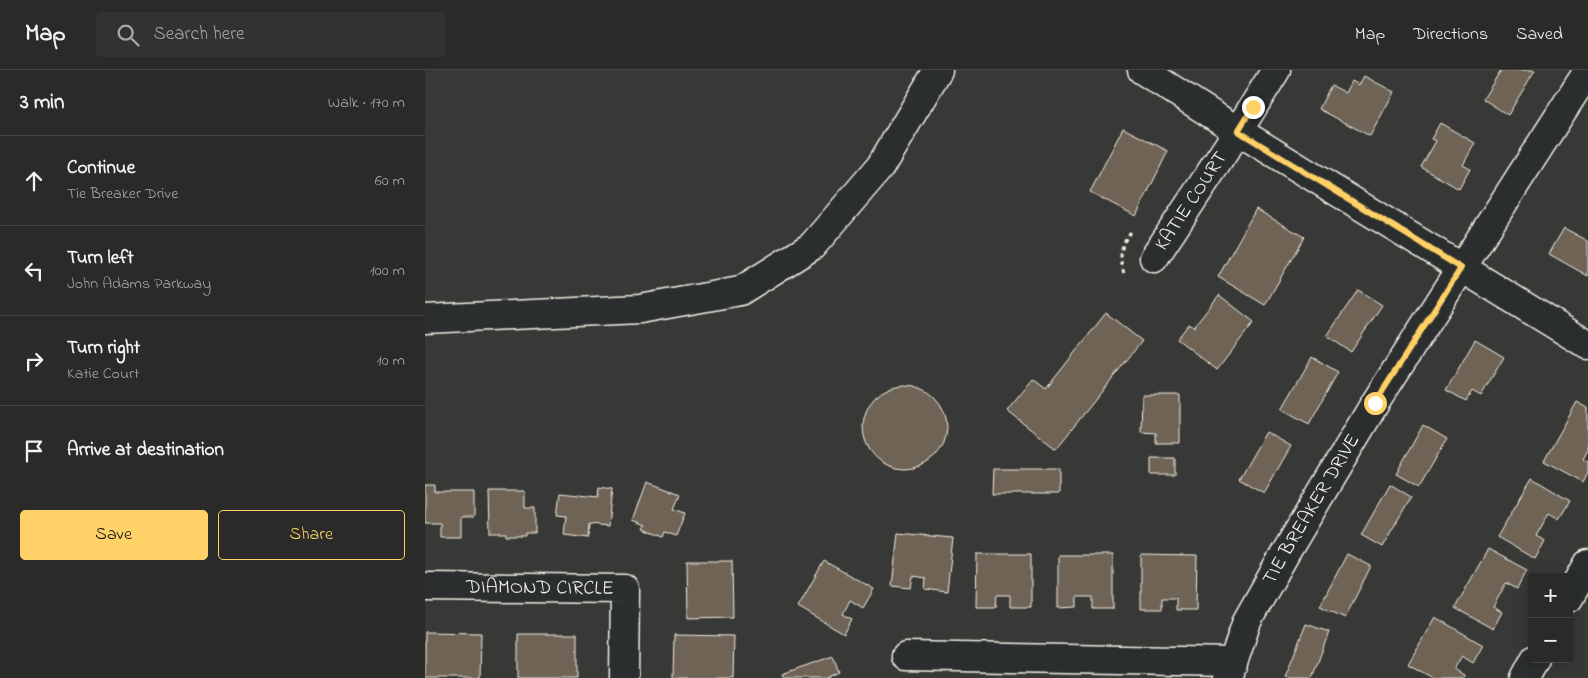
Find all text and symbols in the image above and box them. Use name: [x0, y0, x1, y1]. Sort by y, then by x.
search box: [96, 12, 446, 57]
text: Map: [25, 17, 66, 52]
icon: search: [114, 21, 142, 49]
text: Search here: [154, 21, 245, 48]
text: Map: [1355, 22, 1385, 48]
text: Directions: [1413, 22, 1488, 48]
text: Saved: [1516, 22, 1563, 48]
text: 3 min: [20, 88, 64, 118]
text: Walk · 170 m: [328, 91, 405, 115]
route end: [1242, 96, 1265, 119]
street label: KATIE COURT: [1148, 146, 1235, 257]
text: Continue: [67, 155, 135, 182]
icon: ahead: [20, 167, 48, 195]
text: 60 m: [375, 169, 405, 193]
text: Tie Breaker Drive: [67, 182, 178, 206]
text: Turn left: [67, 245, 134, 272]
icon: left: [20, 257, 48, 285]
text: 100 m: [370, 259, 405, 283]
text: John Adams Parkway: [67, 272, 211, 296]
text: Turn right: [67, 335, 140, 362]
icon: right: [20, 347, 48, 375]
text: 10 m: [377, 349, 405, 373]
text: Katie Court: [67, 362, 139, 386]
route start: [1364, 392, 1387, 415]
street label: TIE BREAKER DRIVE: [1256, 429, 1368, 590]
icon: arrive: [20, 437, 48, 465]
text: Arrive at destination: [67, 437, 224, 464]
button: Save: [20, 510, 208, 560]
button: Share: [218, 510, 405, 560]
street label: DIAMOND CIRCLE: [465, 573, 614, 603]
map controls: [1528, 573, 1573, 663]
button: +: [1528, 573, 1573, 618]
button: −: [1528, 618, 1573, 663]

